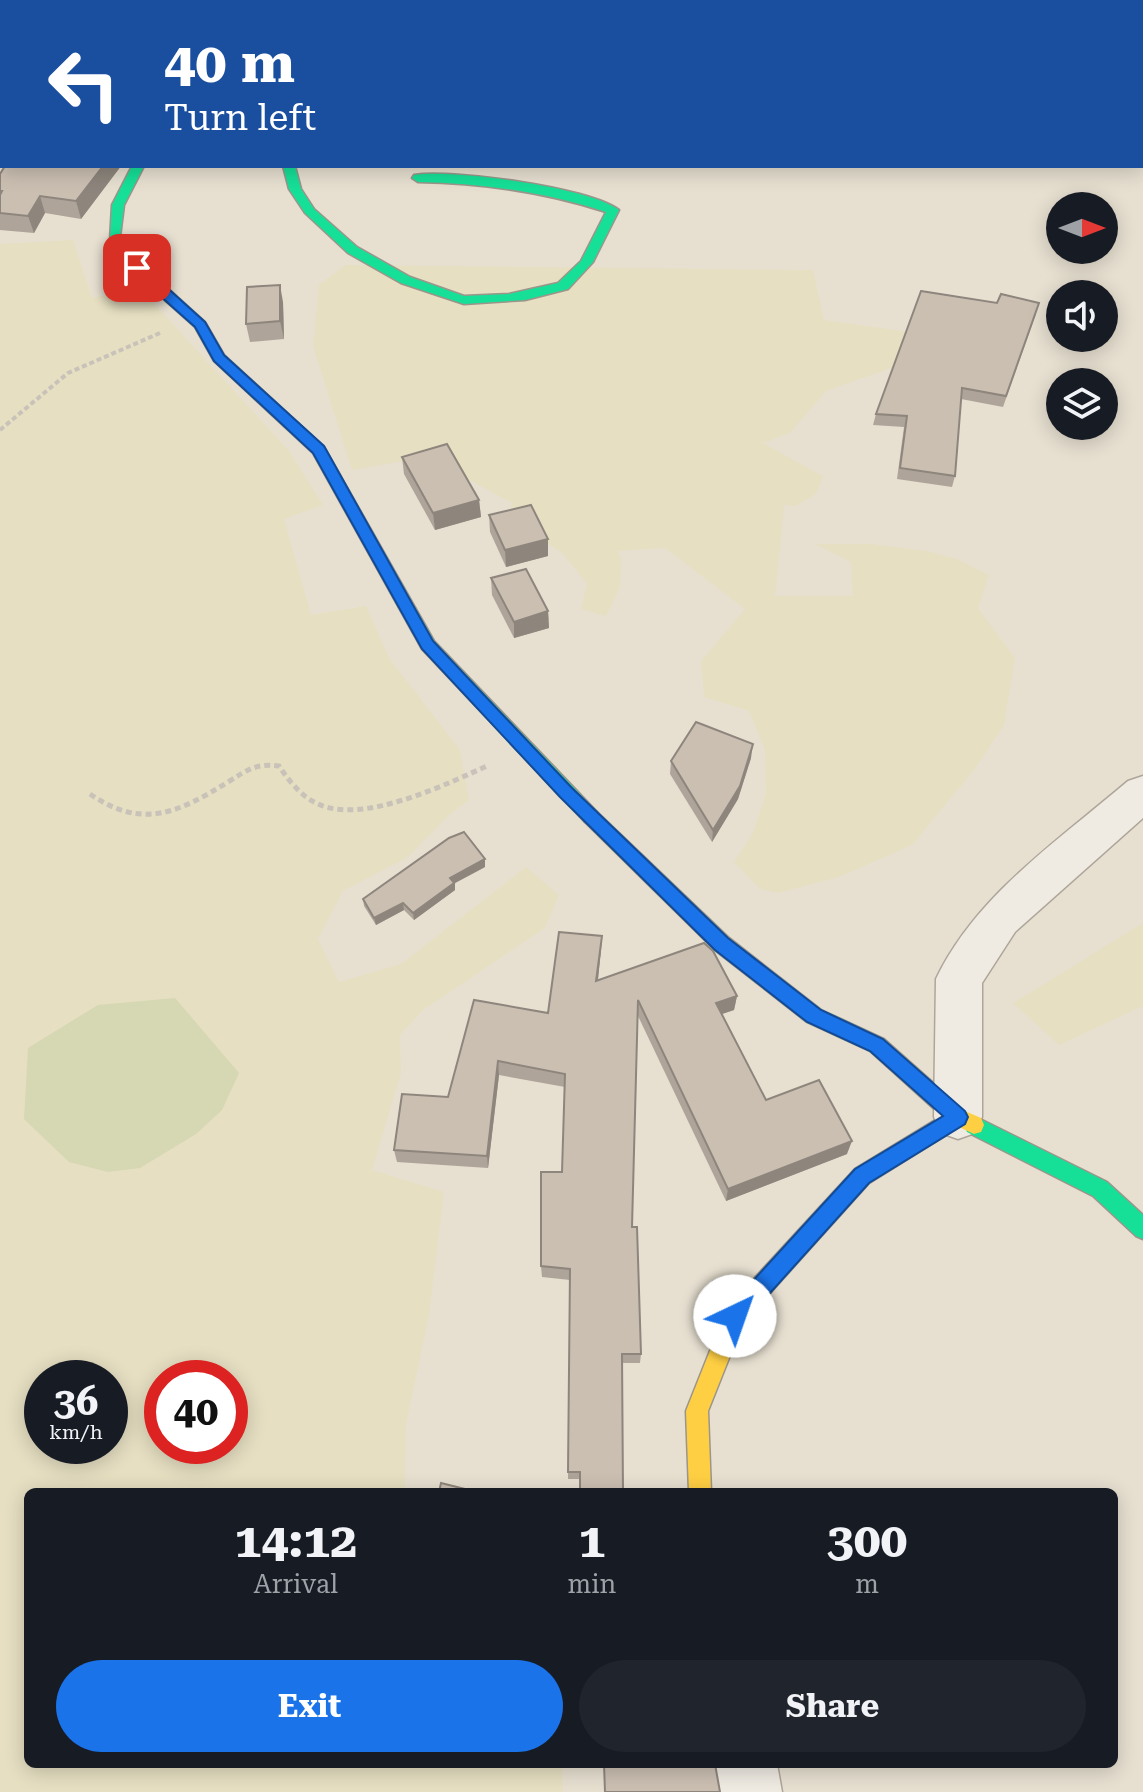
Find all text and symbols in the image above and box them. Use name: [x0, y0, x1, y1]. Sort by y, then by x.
text: 40 m: [164, 30, 295, 96]
icon: left: [32, 32, 136, 136]
text: Turn left: [164, 97, 316, 139]
north arrow: [1046, 192, 1118, 264]
map controls: [1046, 192, 1118, 440]
pin: [103, 234, 171, 302]
icon: arrive: [115, 246, 159, 290]
button: sound: [1046, 280, 1118, 352]
button: layers: [1046, 368, 1118, 440]
position arrow: [693, 1274, 777, 1358]
speed limit sign: 40: [144, 1360, 248, 1464]
text: 36: [54, 1378, 98, 1425]
text: km/h: [49, 1420, 103, 1444]
text: 14:12: [235, 1513, 357, 1569]
text: 1: [578, 1513, 605, 1569]
text: 300: [827, 1513, 907, 1569]
text: Arrival: [254, 1569, 338, 1599]
text: min: [568, 1569, 616, 1599]
text: m: [855, 1569, 879, 1599]
button: Exit: [56, 1660, 563, 1752]
button: Share: [579, 1660, 1086, 1752]

